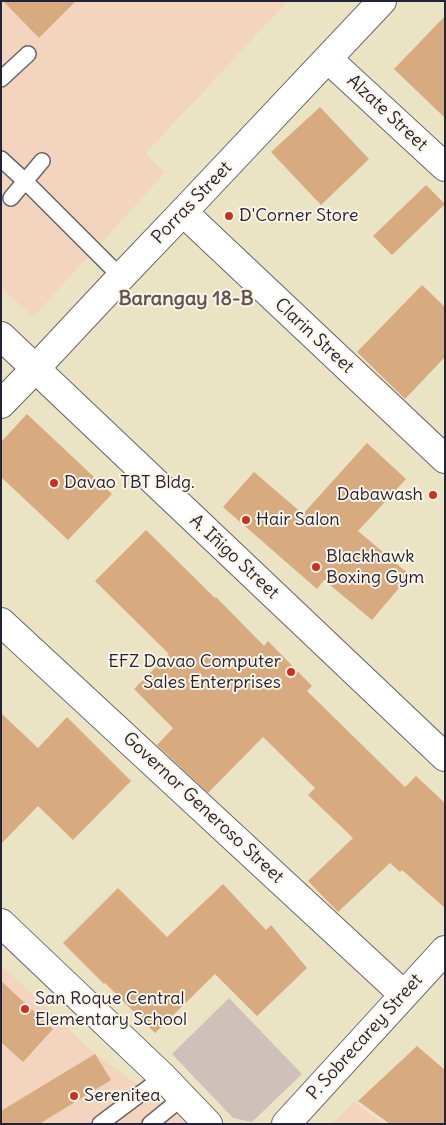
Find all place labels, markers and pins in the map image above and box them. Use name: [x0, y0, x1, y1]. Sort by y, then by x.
place label: D'Corner Store: [239, 205, 358, 227]
marker: D'Corner Store: [223, 210, 235, 222]
place label: Davao TBT Bldg.: [64, 472, 195, 494]
marker: Davao TBT Bldg.: [48, 477, 60, 489]
place label: Dabawash: [337, 484, 423, 506]
marker: Dabawash: [427, 489, 439, 501]
place label: Hair Salon: [256, 509, 340, 531]
marker: Hair Salon: [240, 514, 252, 526]
place label: Blackhawk Boxing Gym: [326, 546, 424, 588]
marker: Blackhawk Boxing Gym: [310, 561, 322, 573]
place label: EFZ Davao Computer Sales Enterprises: [108, 651, 281, 694]
marker: EFZ Davao Computer Sales Enterprises: [285, 666, 297, 678]
place label: San Roque Central Elementary School: [35, 988, 187, 1030]
marker: San Roque Central Elementary School: [19, 1003, 31, 1015]
place label: Serenitea: [84, 1085, 161, 1107]
marker: Serenitea: [68, 1090, 80, 1102]

